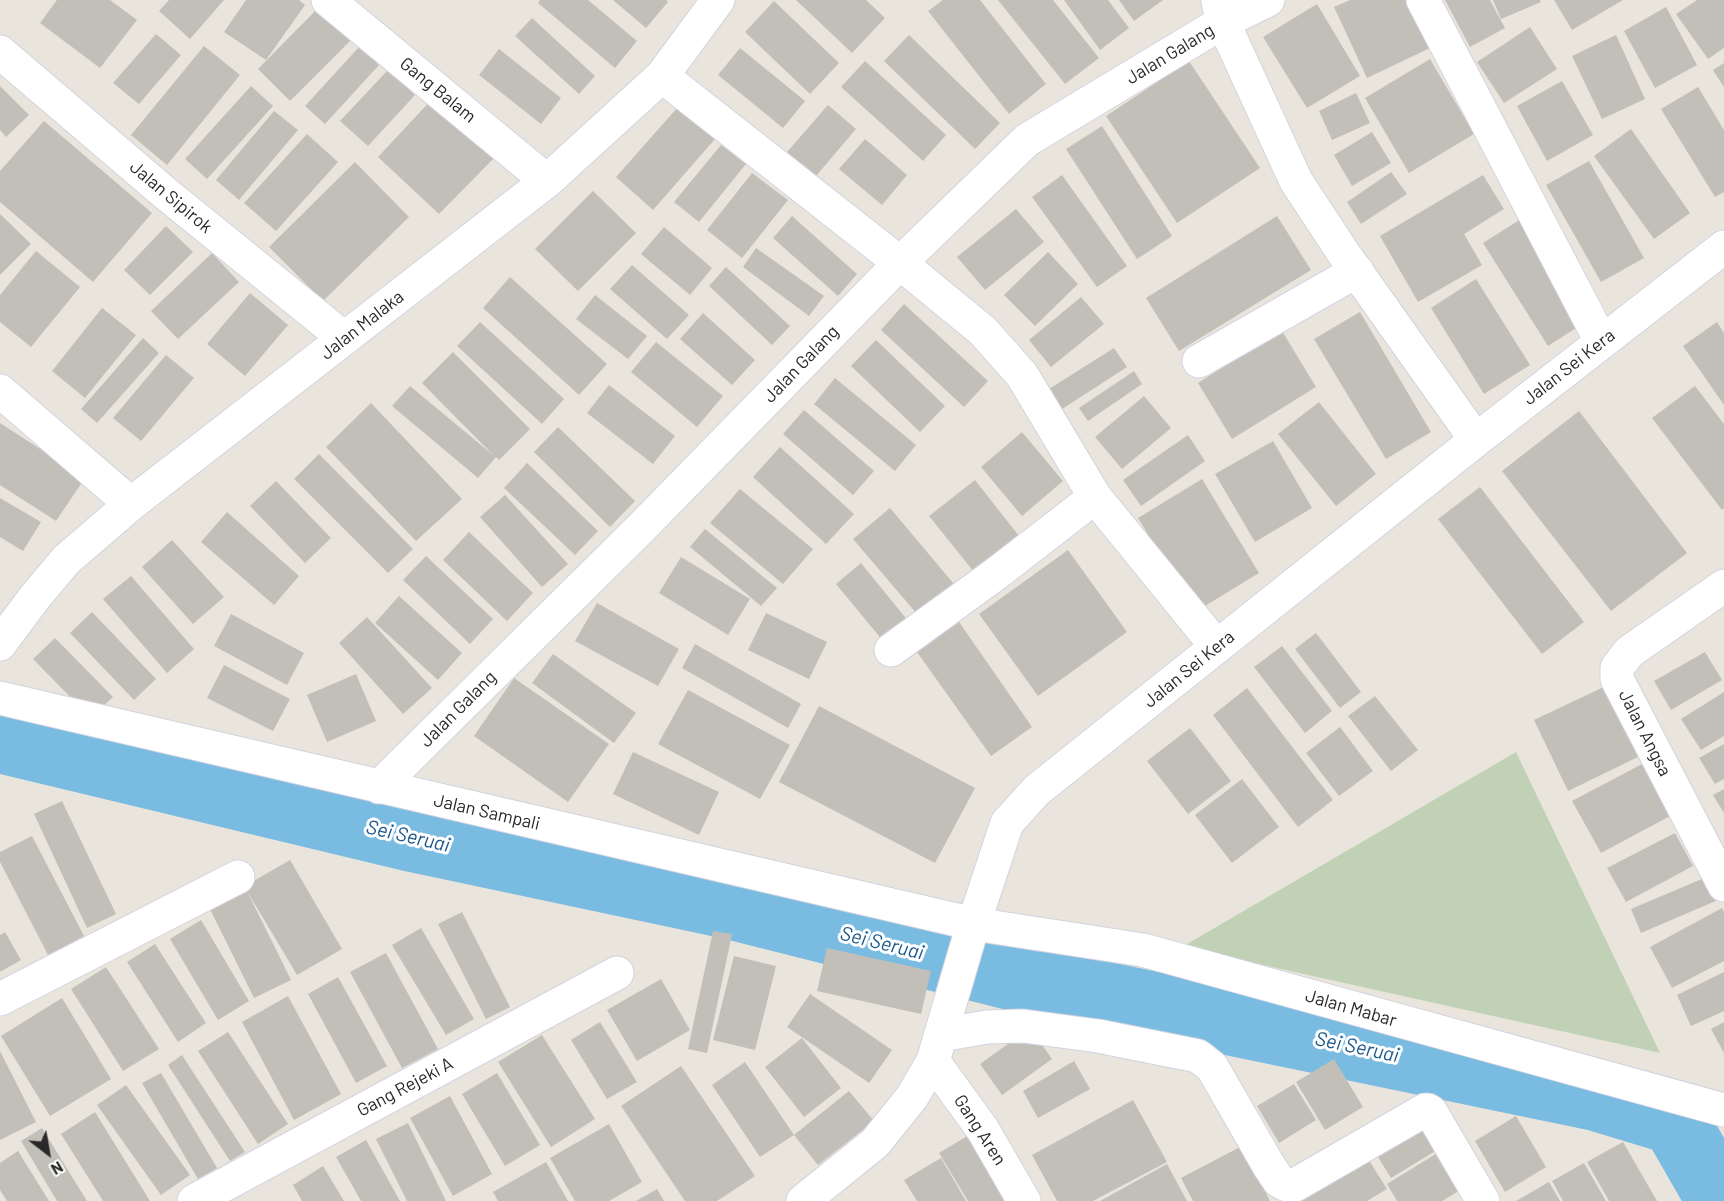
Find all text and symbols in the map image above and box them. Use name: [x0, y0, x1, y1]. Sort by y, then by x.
street label: Jalan Galang: [1122, 19, 1218, 89]
street label: Gang Balam: [396, 53, 480, 127]
street label: Jalan Sipirok: [125, 156, 217, 238]
street label: Jalan Malaka: [316, 286, 408, 364]
street label: Jalan Galang: [759, 321, 843, 407]
street label: Jalan Sei Kera: [1519, 324, 1619, 410]
street label: Jalan Sei Kera: [1139, 626, 1239, 712]
street label: Jalan Galang: [415, 666, 501, 752]
street label: Jalan Angsa: [1614, 686, 1676, 780]
street label: Jalan Sampali: [432, 789, 542, 835]
water label: Sei Seruai: [364, 815, 452, 857]
water label: Sei Seruai: [838, 921, 926, 965]
street label: Jalan Mabar: [1303, 985, 1399, 1031]
water label: Sei Seruai: [1313, 1026, 1401, 1068]
street label: Gang Rejeki A: [353, 1053, 457, 1121]
street label: Gang Aren: [949, 1091, 1011, 1169]
north arrow: [18, 1123, 78, 1183]
text: N: [48, 1158, 67, 1180]

